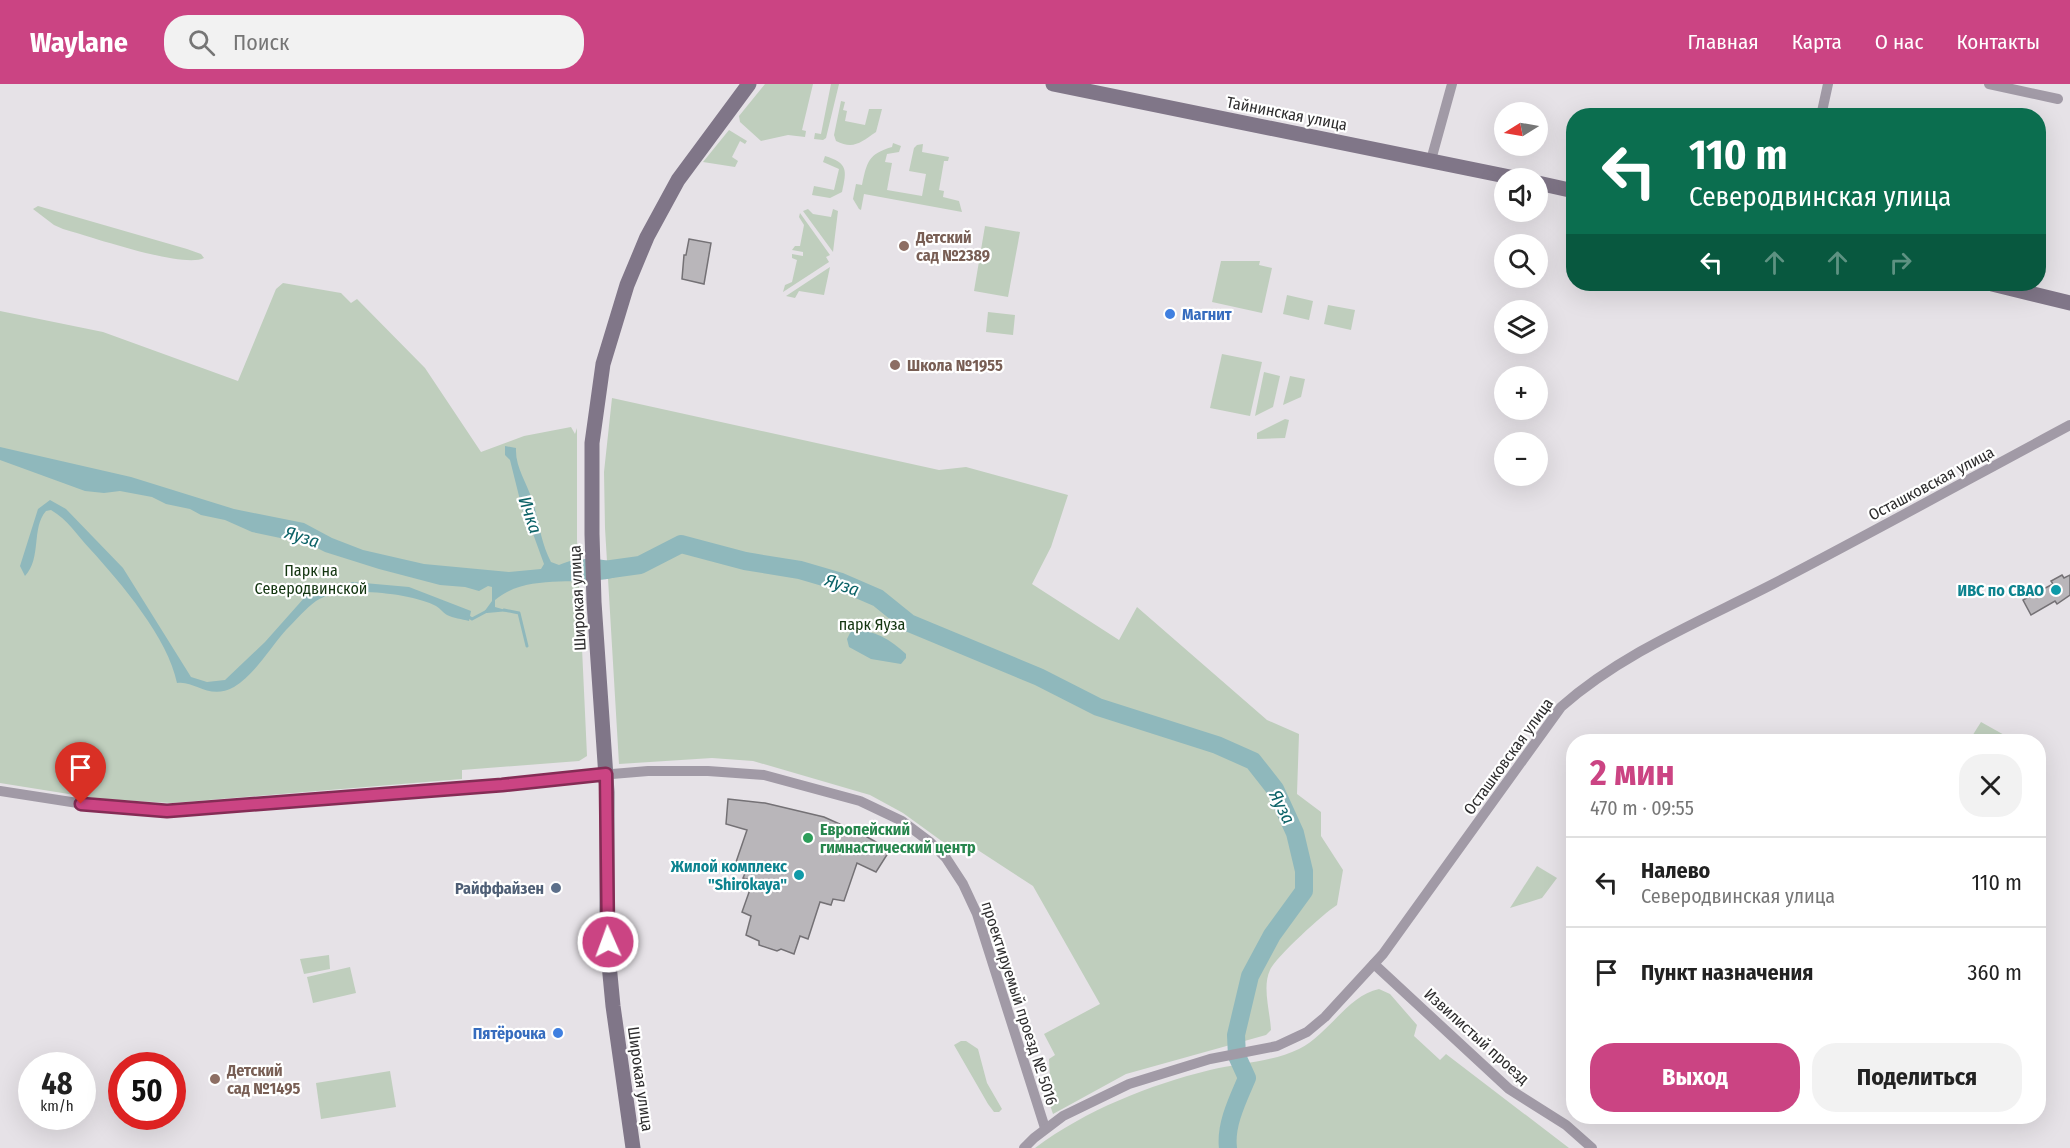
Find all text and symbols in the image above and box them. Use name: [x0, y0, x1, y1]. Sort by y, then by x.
search box: [164, 15, 584, 69]
text: Waylane: [30, 26, 128, 59]
icon: search: [185, 26, 218, 59]
text: Поиск: [233, 29, 289, 56]
text: Главная: [1688, 29, 1759, 55]
text: Карта: [1792, 29, 1842, 55]
text: О нас: [1875, 29, 1923, 55]
text: Контакты: [1956, 29, 2040, 55]
street label: Тайнинская улица: [1225, 92, 1349, 135]
north arrow: [1494, 102, 1548, 156]
map controls: [1494, 102, 1548, 486]
text: 110 m: [1689, 130, 1788, 180]
icon: left: [1590, 132, 1668, 210]
button: sound: [1494, 168, 1548, 222]
text: Северодвинская улица: [1689, 181, 1951, 213]
place label: Детский сад №2389: [915, 228, 990, 265]
button: search: [1494, 234, 1548, 288]
marker: Детский сад №2389: [897, 239, 911, 253]
icon: left: [1695, 246, 1728, 279]
icon: ahead: [1758, 246, 1791, 279]
icon: ahead: [1821, 246, 1854, 279]
icon: right: [1884, 246, 1917, 279]
button: layers: [1494, 300, 1548, 354]
place label: Магнит: [1182, 305, 1232, 324]
marker: Магнит: [1163, 307, 1177, 321]
place label: Школа №1955: [907, 356, 1003, 375]
marker: Школа №1955: [888, 358, 902, 372]
button: +: [1494, 366, 1548, 420]
button: −: [1494, 432, 1548, 486]
street label: Осташковская улица: [1865, 442, 1997, 525]
water label: Ичка: [513, 494, 547, 536]
water label: Яуза: [281, 521, 322, 553]
street label: Широкая улица: [565, 545, 590, 651]
park label: Парк на Северодвинской: [255, 561, 367, 598]
water label: Яуза: [821, 569, 862, 601]
place label: ИВС по СВАО: [1958, 581, 2044, 600]
marker: ИВС по СВАО: [2049, 583, 2063, 597]
park label: парк Яуза: [839, 615, 905, 634]
street label: Осташковская улица: [1460, 694, 1557, 818]
pin: [55, 742, 106, 804]
icon: arrive: [64, 751, 97, 784]
text: 2 мин: [1590, 751, 1675, 795]
button: close: [1959, 754, 2022, 817]
water label: Яуза: [1264, 786, 1300, 828]
text: 470 m · 09:55: [1590, 796, 1694, 820]
place label: Европейский гимнастический центр: [820, 820, 976, 857]
marker: Европейский гимнастический центр: [801, 831, 815, 845]
place label: Жилой комплекс "Shirokaya": [670, 857, 787, 894]
text: Налево: [1641, 857, 1710, 884]
icon: left: [1590, 866, 1623, 899]
marker: Жилой комплекс "Shirokaya": [792, 868, 806, 882]
text: 110 m: [1972, 869, 2022, 896]
place label: Райффайзен: [455, 879, 544, 898]
marker: Райффайзен: [549, 881, 563, 895]
text: Северодвинская улица: [1641, 884, 1835, 908]
street label: проектируемый проезд № 5016: [978, 899, 1061, 1107]
position arrow: [576, 910, 640, 974]
icon: arrive: [1590, 956, 1623, 989]
text: Пункт назначения: [1641, 959, 1813, 986]
text: 360 m: [1968, 959, 2022, 986]
street label: Извилистый проезд: [1420, 984, 1533, 1088]
place label: Пятёрочка: [473, 1024, 546, 1043]
street label: Широкая улица: [624, 1025, 657, 1133]
marker: Пятёрочка: [551, 1026, 565, 1040]
button: Выход: [1590, 1043, 1800, 1112]
button: Поделиться: [1812, 1043, 2022, 1112]
speed limit sign: 50: [108, 1052, 186, 1130]
place label: Детский сад №1495: [226, 1061, 301, 1098]
text: 48: [41, 1066, 73, 1102]
marker: Детский сад №1495: [208, 1072, 222, 1086]
text: km/h: [40, 1097, 74, 1115]

